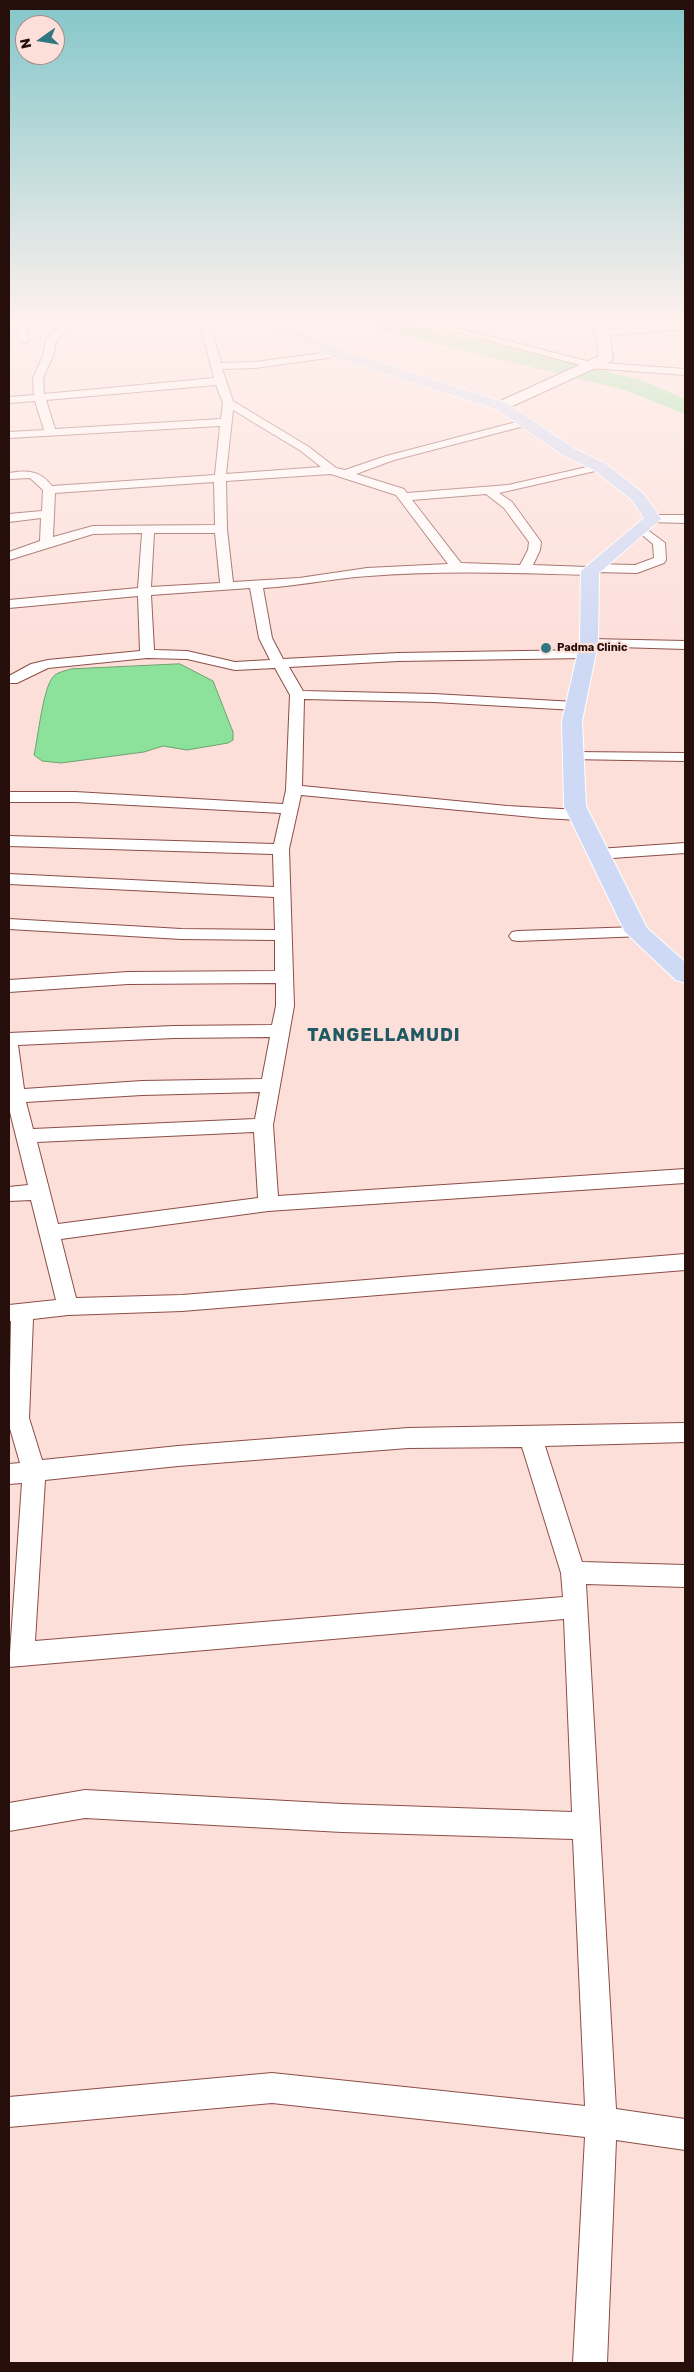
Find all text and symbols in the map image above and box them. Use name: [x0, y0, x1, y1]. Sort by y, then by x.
north arrow: [15, 15, 65, 65]
text: N: [16, 36, 35, 50]
marker: Padma Clinic: [539, 641, 553, 655]
place label: Padma Clinic: [557, 641, 627, 655]
district label: TANGELLAMUDI: [306, 1025, 462, 1047]

